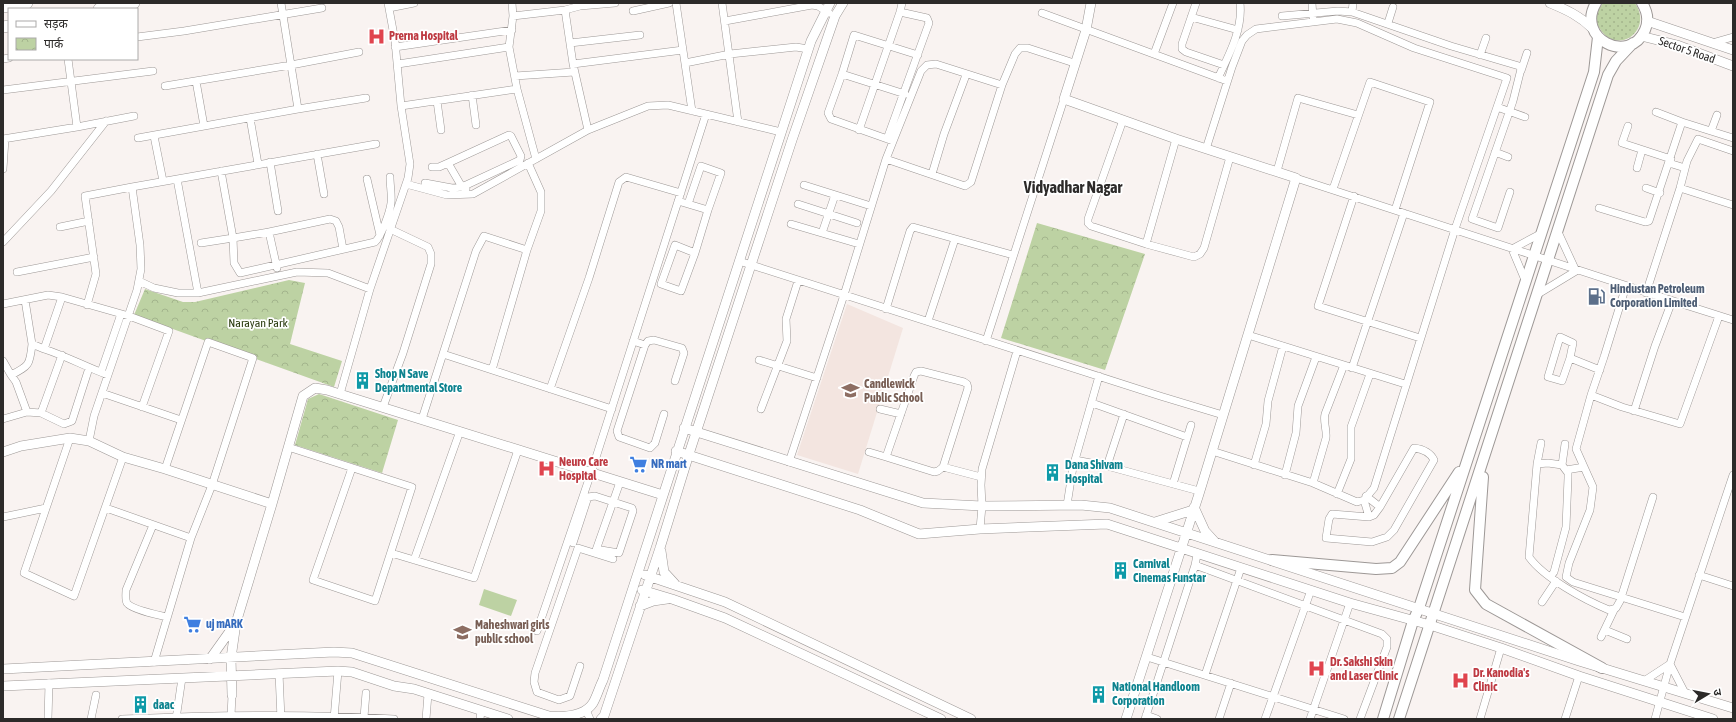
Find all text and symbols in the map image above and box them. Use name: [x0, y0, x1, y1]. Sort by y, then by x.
legend: [8, 8, 138, 60]
text: सड़क: [44, 17, 69, 31]
hospital icon: Prerna Hospital: [366, 26, 386, 46]
place label: Prerna Hospital: [389, 29, 459, 43]
street label: Sector 5 Road: [1657, 34, 1717, 66]
text: पार्क: [44, 37, 64, 51]
district label: Vidyadhar Nagar: [1023, 178, 1122, 196]
place label: Hindustan Petroleum Corporation Limited: [1610, 282, 1705, 310]
fuel station icon: Hindustan Petroleum Corporation Limited: [1587, 286, 1607, 306]
park label: Narayan Park: [228, 316, 288, 330]
place label: Shop N Save Departmental Store: [375, 367, 463, 395]
building icon: Shop N Save Departmental Store: [352, 371, 372, 391]
place label: Candlewick Public School: [864, 377, 924, 405]
school or university icon: Candlewick Public School: [841, 381, 861, 401]
supermarket icon: NR mart: [628, 454, 648, 474]
place label: Neuro Care Hospital: [559, 455, 609, 483]
place label: NR mart: [651, 457, 687, 471]
place label: Dana Shivam Hospital: [1065, 458, 1123, 486]
hospital icon: Neuro Care Hospital: [536, 459, 556, 479]
building icon: Dana Shivam Hospital: [1042, 462, 1062, 482]
place label: Carnival Cinemas Funstar: [1133, 557, 1206, 585]
building icon: Carnival Cinemas Funstar: [1110, 561, 1130, 581]
supermarket icon: uj mARK: [183, 614, 203, 634]
place label: uj mARK: [206, 617, 243, 631]
place label: Maheshwari girls public school: [475, 618, 550, 646]
school or university icon: Maheshwari girls public school: [452, 622, 472, 642]
place label: Dr. Sakshi Skin and Laser Clinic: [1330, 655, 1399, 683]
hospital icon: Dr. Sakshi Skin and Laser Clinic: [1307, 659, 1327, 679]
place label: Dr. Kanodia's Clinic: [1473, 666, 1530, 694]
hospital icon: Dr. Kanodia's Clinic: [1450, 670, 1470, 690]
north arrow: [1688, 674, 1728, 714]
place label: National Handloom Corporation: [1112, 680, 1200, 708]
building icon: National Handloom Corporation: [1089, 684, 1109, 704]
text: उ: [1711, 688, 1724, 697]
building icon: daac: [130, 695, 150, 715]
place label: daac: [153, 698, 175, 712]

